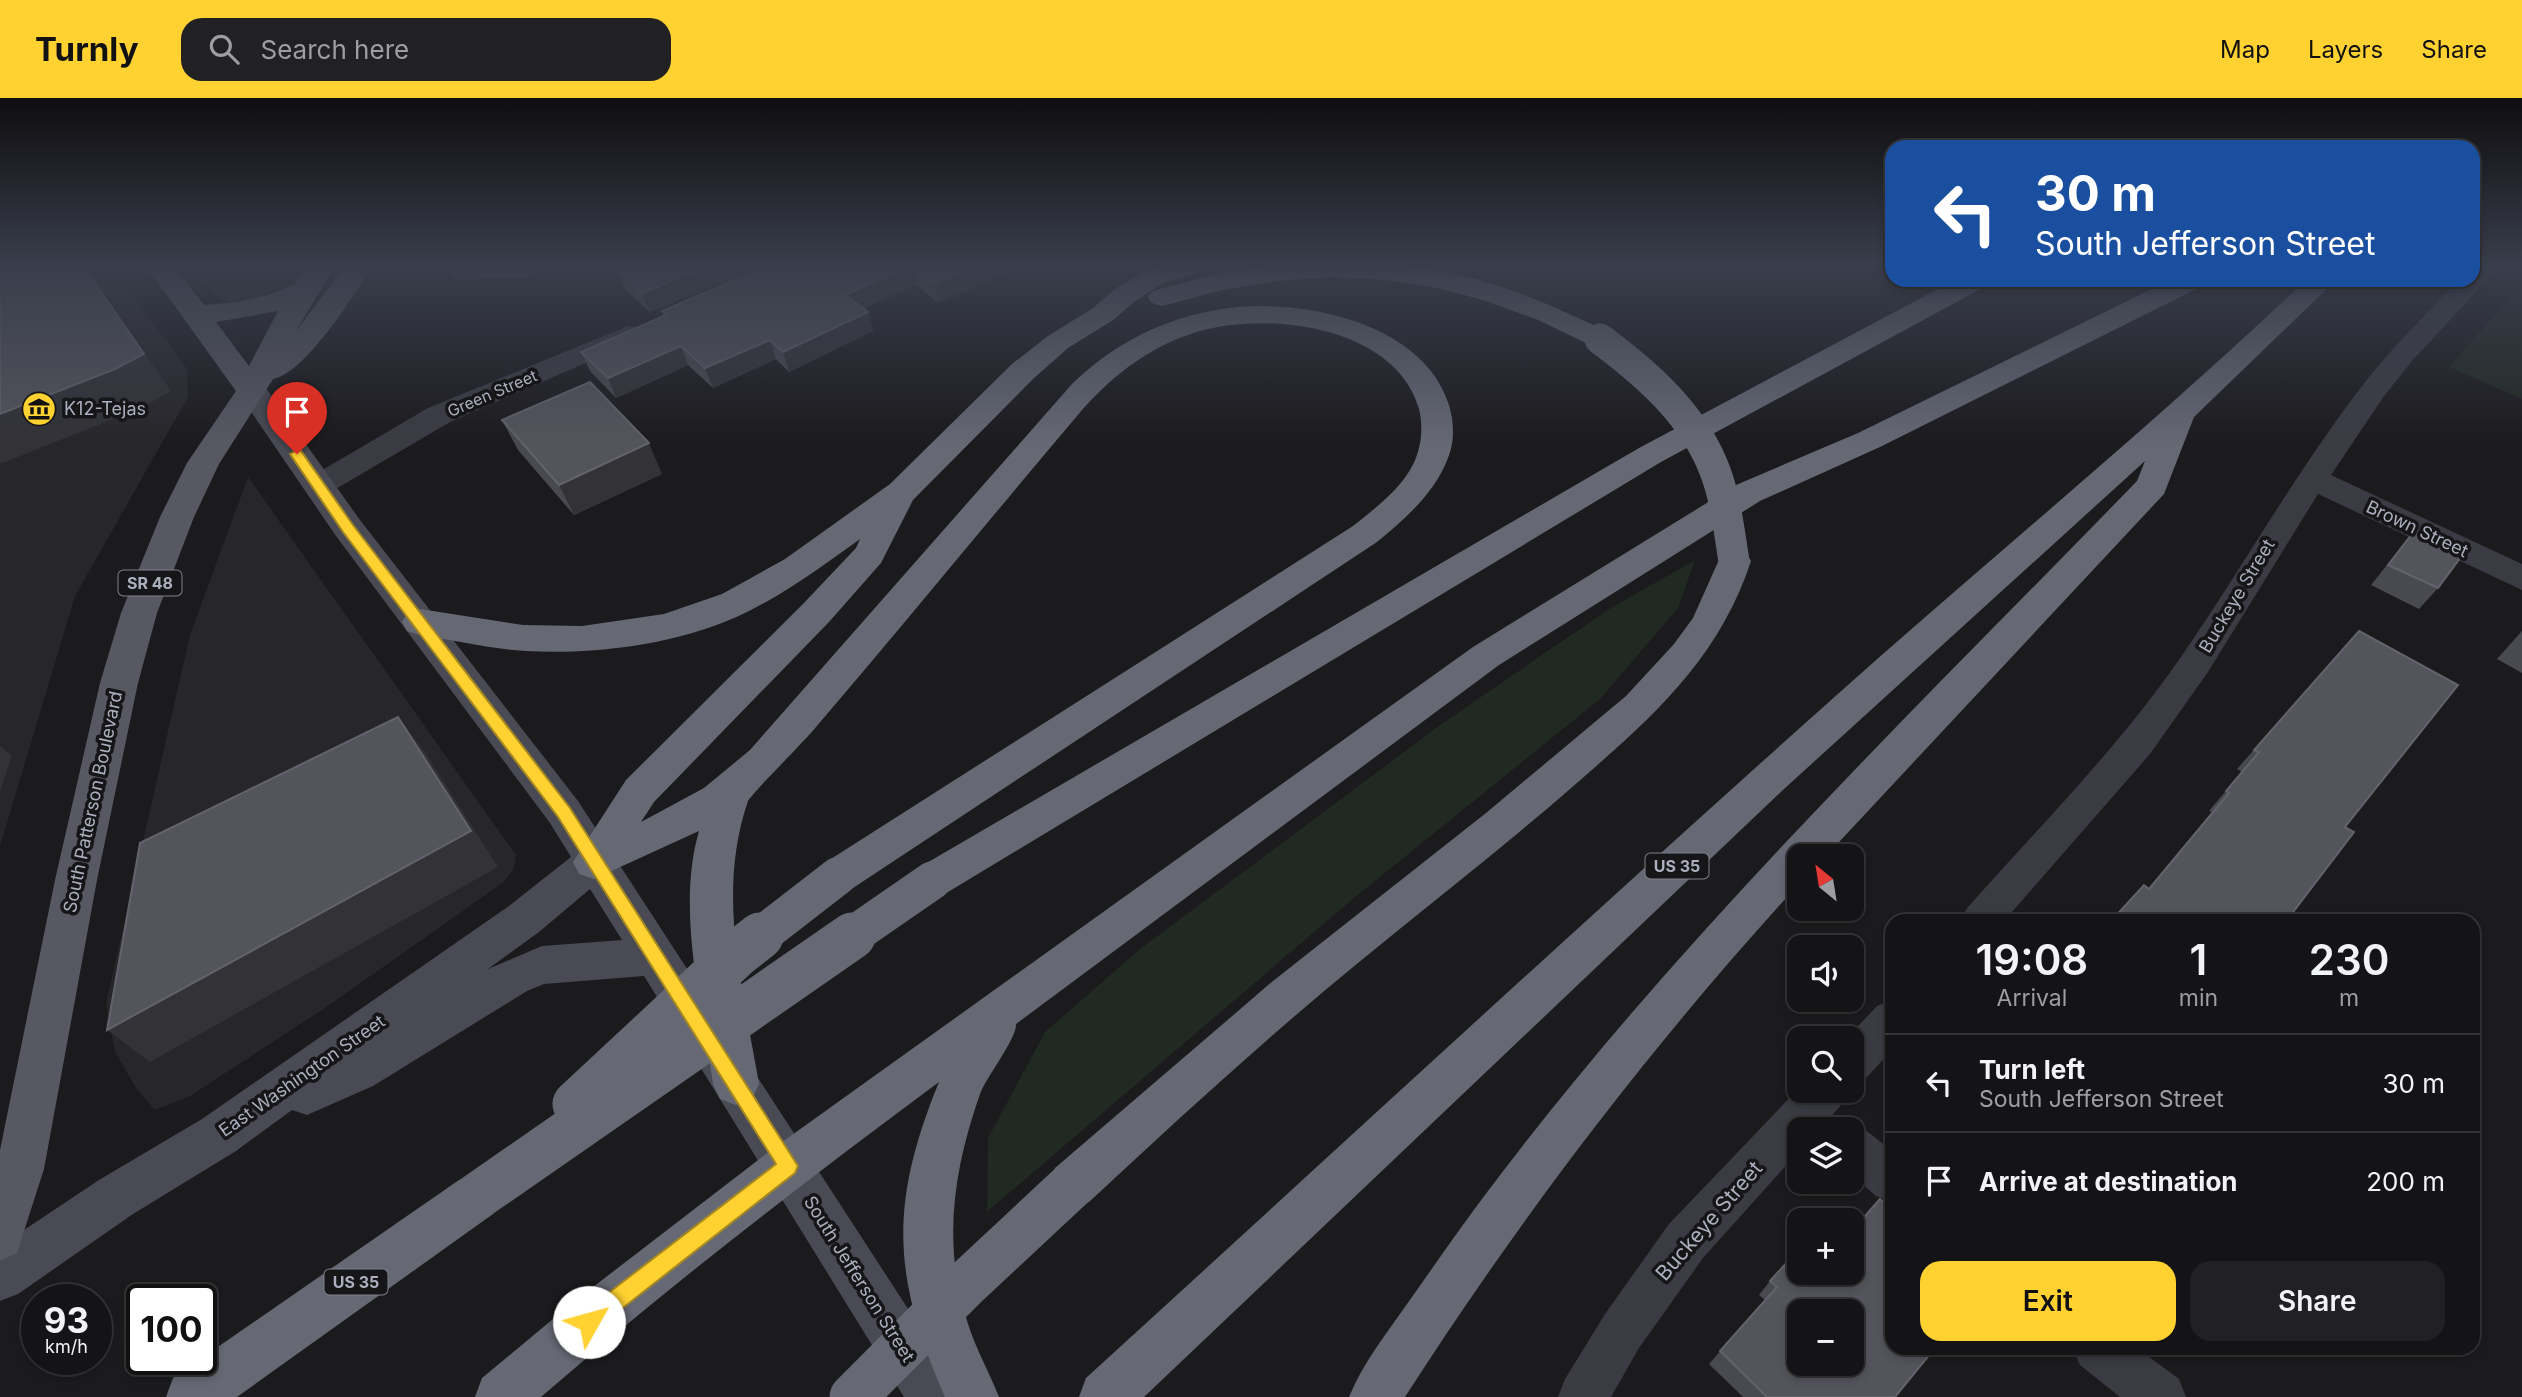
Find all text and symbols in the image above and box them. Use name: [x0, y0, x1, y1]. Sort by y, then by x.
search box: [181, 18, 671, 81]
text: Turnly: [35, 29, 139, 69]
icon: search: [205, 30, 243, 68]
text: Search here: [261, 34, 409, 65]
text: Map: [2220, 35, 2270, 64]
text: Layers: [2308, 35, 2383, 64]
text: Share: [2421, 35, 2487, 64]
text: 30 m: [2035, 164, 2156, 223]
icon: left: [1920, 168, 2011, 259]
text: South Jefferson Street: [2035, 224, 2375, 263]
street label: Green Street: [444, 365, 540, 421]
pin: [267, 382, 327, 454]
museum icon: K12-Tejas: [20, 390, 58, 428]
icon: arrive: [278, 393, 316, 431]
place label: K12-Tejas: [64, 398, 146, 419]
street label: Brown Street: [2363, 496, 2472, 561]
street label: Buckeye Street: [2194, 535, 2279, 656]
road number: SR 48: [118, 570, 182, 596]
street label: South Patterson Boulevard: [59, 689, 126, 915]
north arrow: [1787, 844, 1864, 920]
map controls: [1787, 844, 1864, 1376]
road number: US 35: [1646, 853, 1708, 878]
text: 19:08: [1976, 934, 2088, 985]
text: 1: [2190, 934, 2207, 985]
text: 230: [2309, 934, 2389, 985]
button: sound: [1787, 935, 1864, 1012]
text: Arrival: [1997, 984, 2067, 1012]
text: min: [2179, 984, 2218, 1012]
text: m: [2339, 984, 2359, 1012]
street label: East Washington Street: [215, 1010, 389, 1141]
button: search: [1787, 1026, 1864, 1103]
text: Turn left: [1979, 1054, 2085, 1085]
icon: left: [1920, 1064, 1958, 1102]
text: 30 m: [2382, 1068, 2445, 1099]
text: South Jefferson Street: [1979, 1085, 2224, 1113]
button: layers: [1787, 1117, 1864, 1194]
street label: Buckeye Street: [1650, 1156, 1767, 1285]
icon: arrive: [1920, 1162, 1958, 1200]
text: Arrive at destination: [1979, 1166, 2238, 1197]
text: 200 m: [2366, 1166, 2445, 1197]
street label: South Jefferson Street: [800, 1192, 919, 1366]
button: +: [1787, 1208, 1864, 1285]
button: Exit: [1920, 1261, 2176, 1341]
button: Share: [2190, 1261, 2445, 1341]
road number: US 35: [324, 1270, 388, 1294]
speed limit sign: 100: [126, 1284, 217, 1375]
position arrow: [552, 1285, 626, 1359]
text: 93: [44, 1299, 89, 1341]
button: −: [1787, 1299, 1864, 1376]
text: km/h: [45, 1336, 88, 1357]

